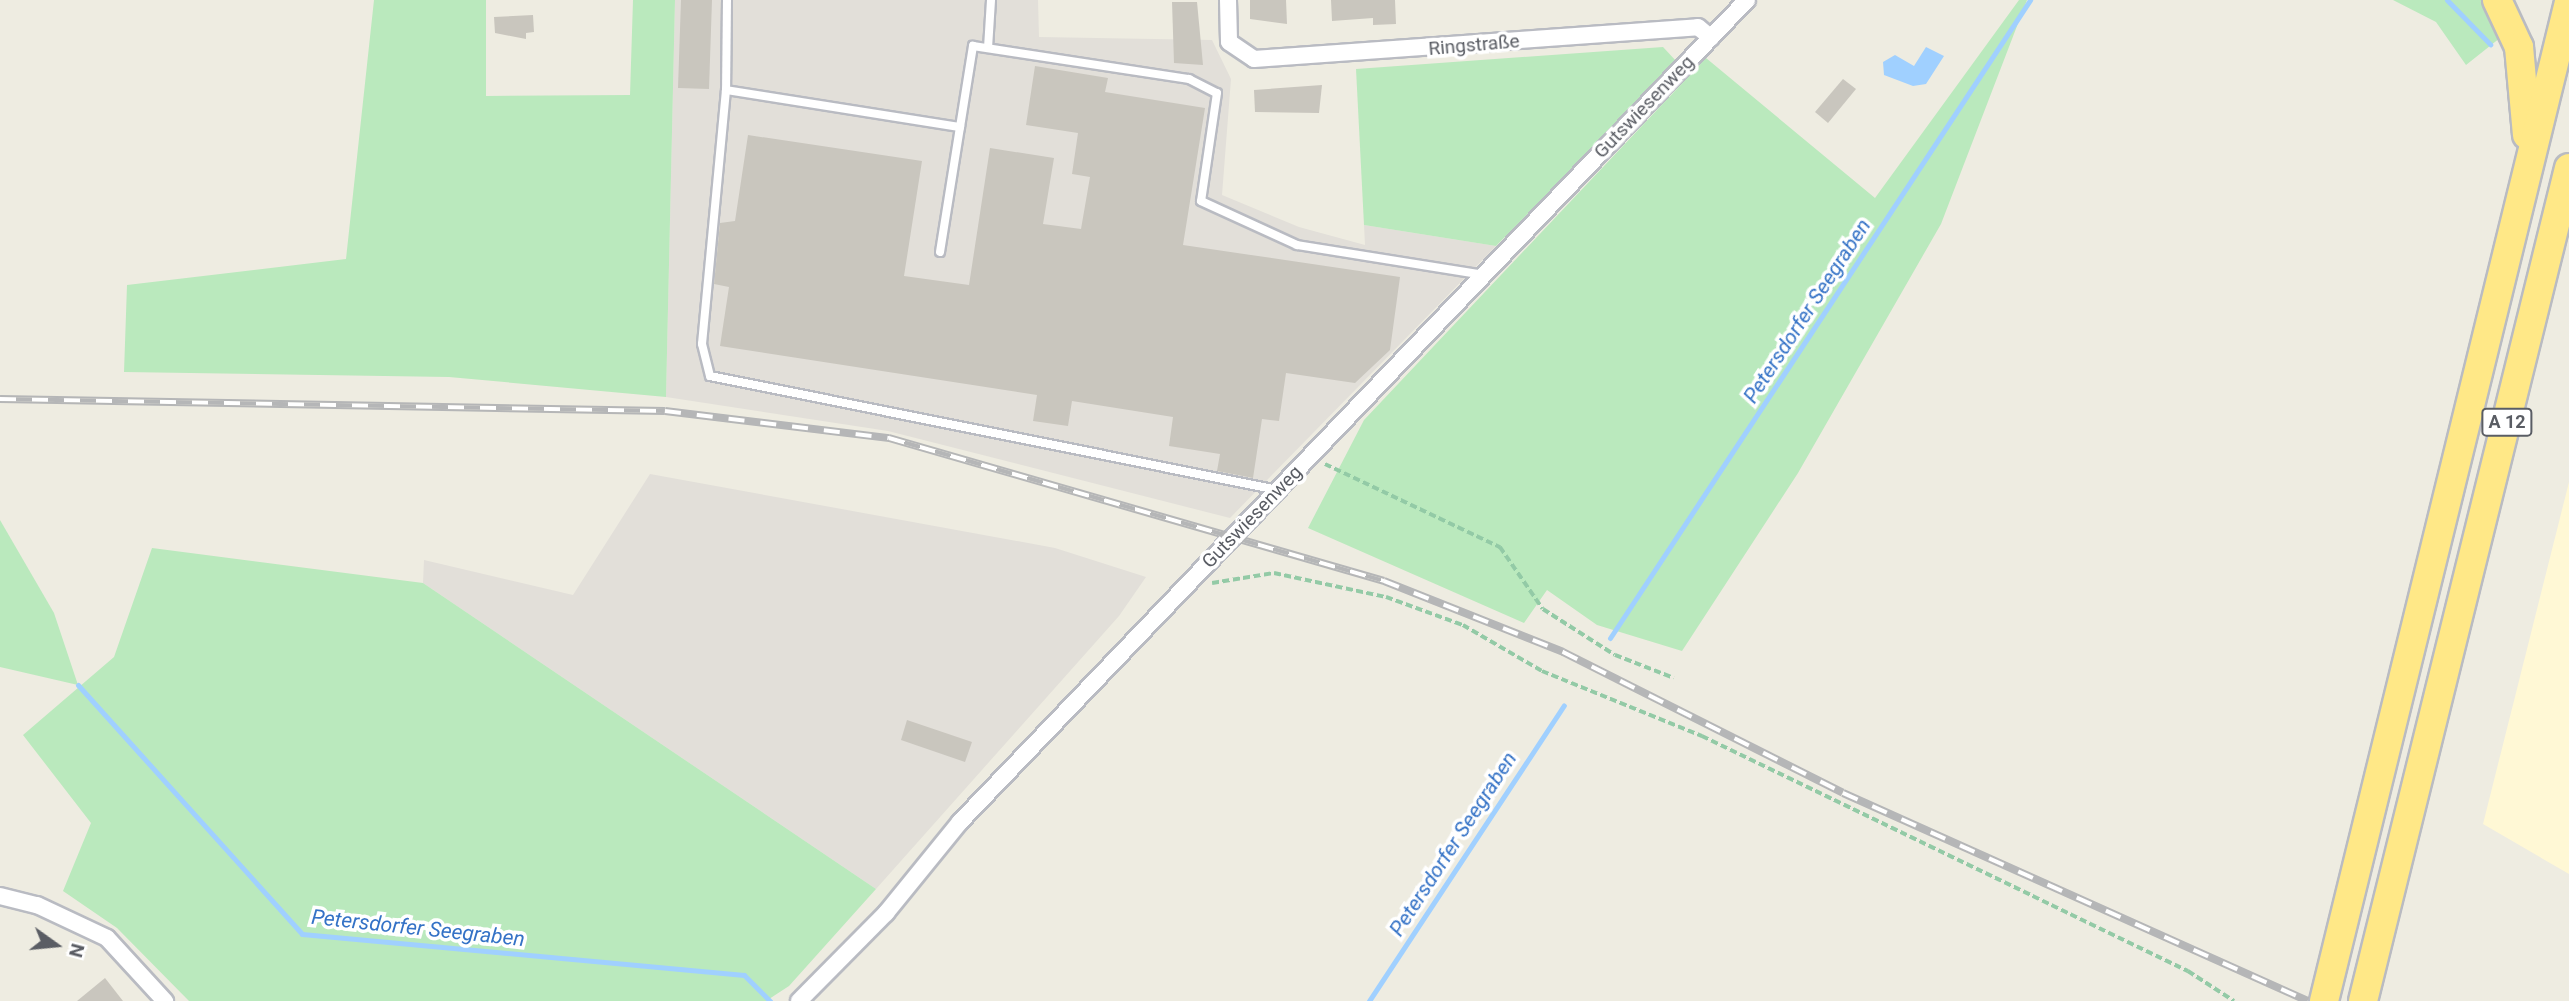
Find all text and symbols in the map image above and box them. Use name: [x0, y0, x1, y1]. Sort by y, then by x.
street label: Ringstraße: [1428, 30, 1520, 60]
street label: Gutswiesenweg: [1589, 51, 1699, 163]
water label: Petersdorfer Seegraben: [1738, 214, 1876, 408]
road number: A 12: [2481, 408, 2533, 436]
street label: Gutswiesenweg: [1197, 461, 1307, 573]
water label: Petersdorfer Seegraben: [1384, 747, 1522, 941]
water label: Petersdorfer Seegraben: [310, 904, 526, 952]
north arrow: [21, 910, 91, 980]
text: N: [64, 941, 90, 960]

